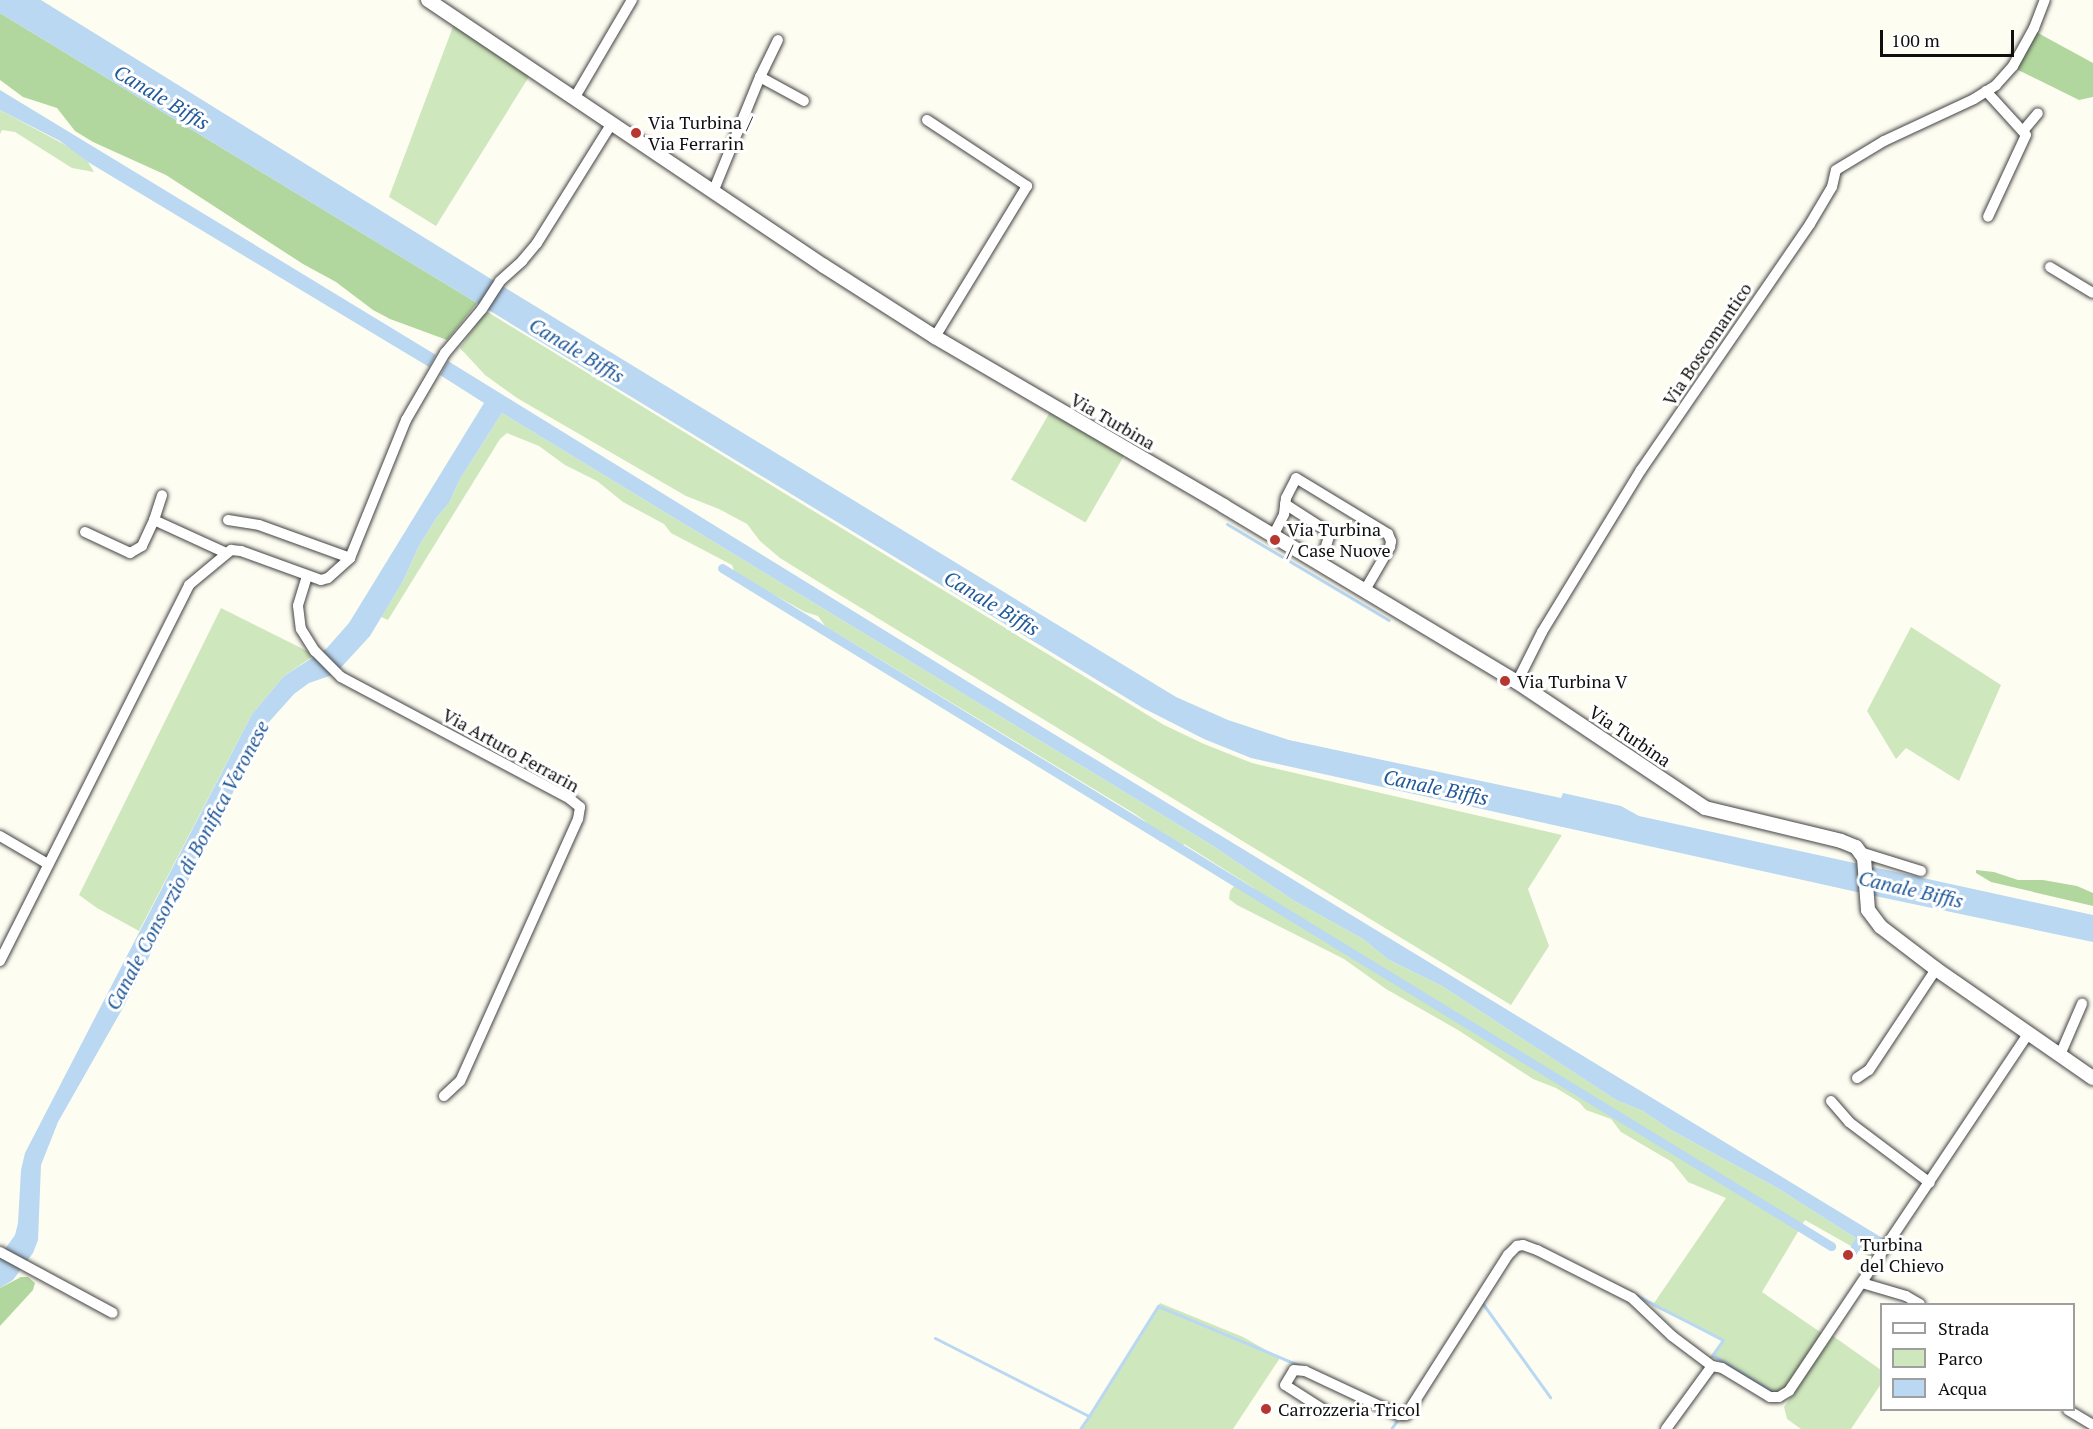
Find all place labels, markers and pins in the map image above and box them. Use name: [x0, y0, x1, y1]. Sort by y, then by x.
place label: Via Turbina / Via Ferrarin: [648, 112, 753, 154]
marker: Via Turbina / Via Ferrarin: [629, 126, 643, 140]
place label: Via Turbina / Case Nuove: [1287, 519, 1390, 562]
marker: Via Turbina / Case Nuove: [1268, 533, 1282, 547]
place label: Via Turbina V: [1517, 670, 1628, 692]
marker: Via Turbina V: [1498, 674, 1512, 688]
place label: Turbina del Chievo: [1860, 1234, 1944, 1276]
marker: Turbina del Chievo: [1841, 1248, 1855, 1262]
place label: Carrozzeria Tricol: [1278, 1398, 1420, 1420]
marker: Carrozzeria Tricol: [1259, 1402, 1273, 1416]

